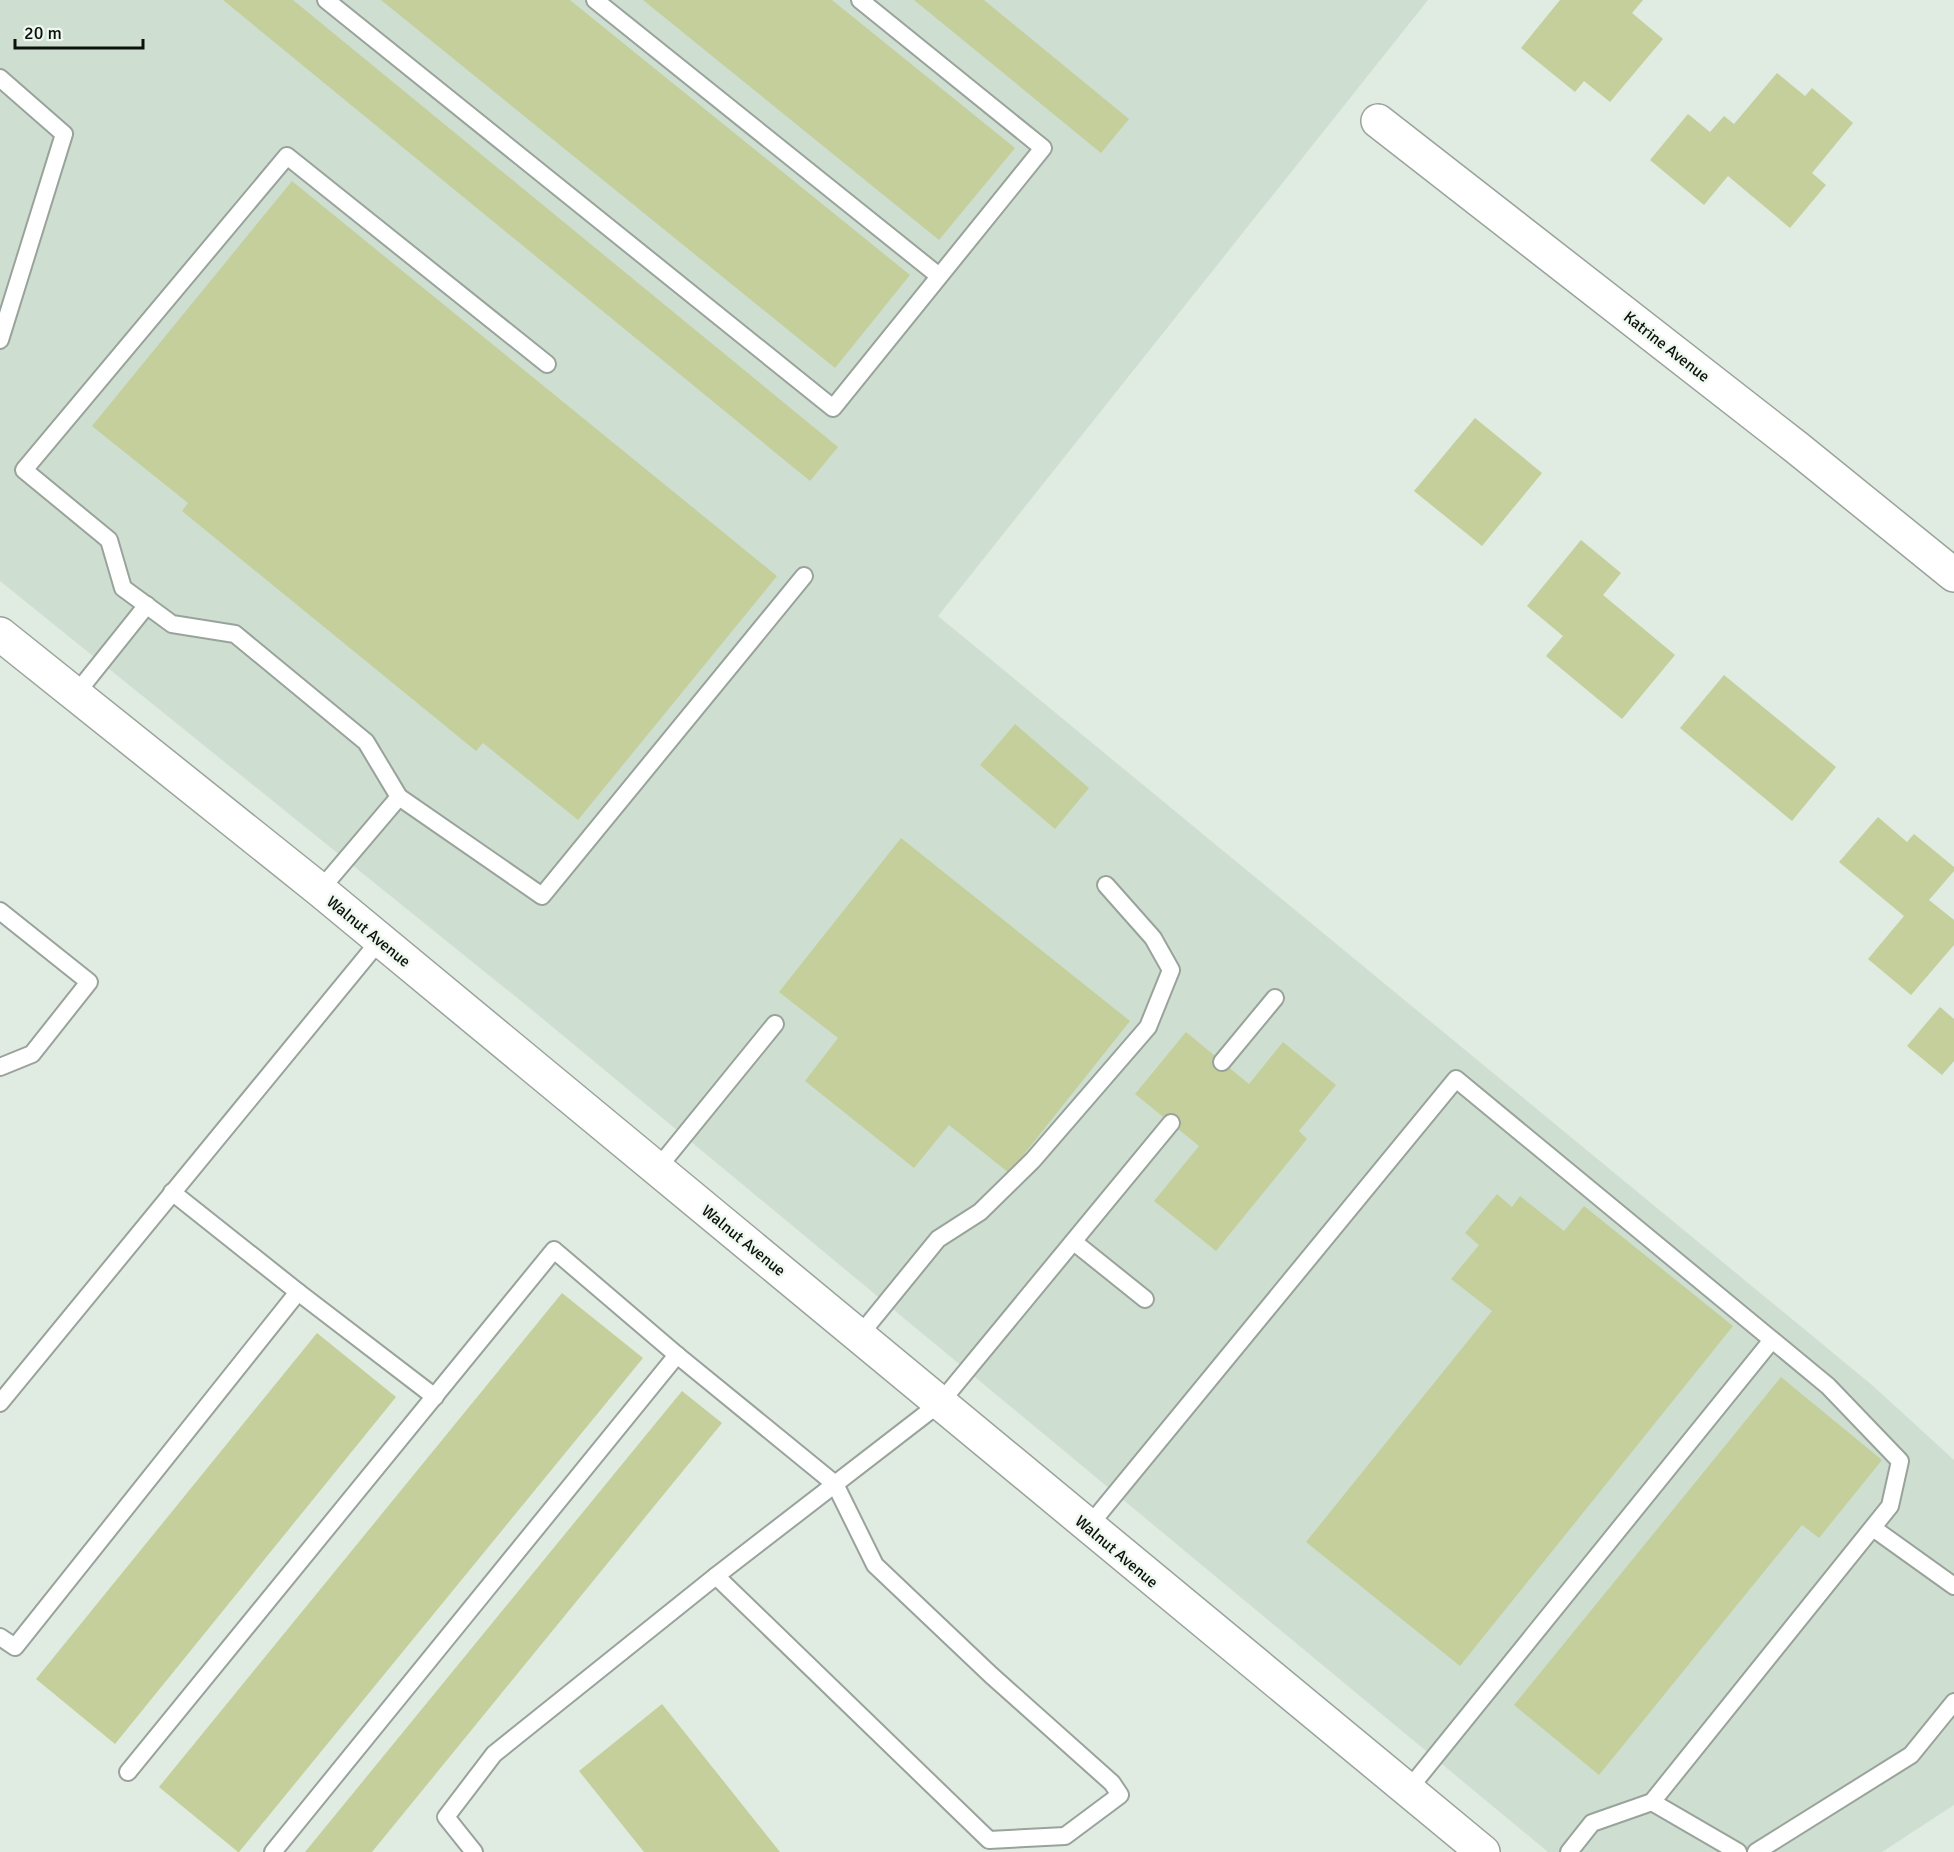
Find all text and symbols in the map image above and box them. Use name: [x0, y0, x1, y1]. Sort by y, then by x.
scale bar: [15, 12, 142, 50]
text: 20 m: [24, 22, 62, 44]
street label: Katrine Avenue: [1619, 307, 1713, 387]
street label: Walnut Avenue: [322, 892, 414, 972]
street label: Walnut Avenue: [697, 1201, 789, 1281]
street label: Walnut Avenue: [1071, 1511, 1162, 1592]

